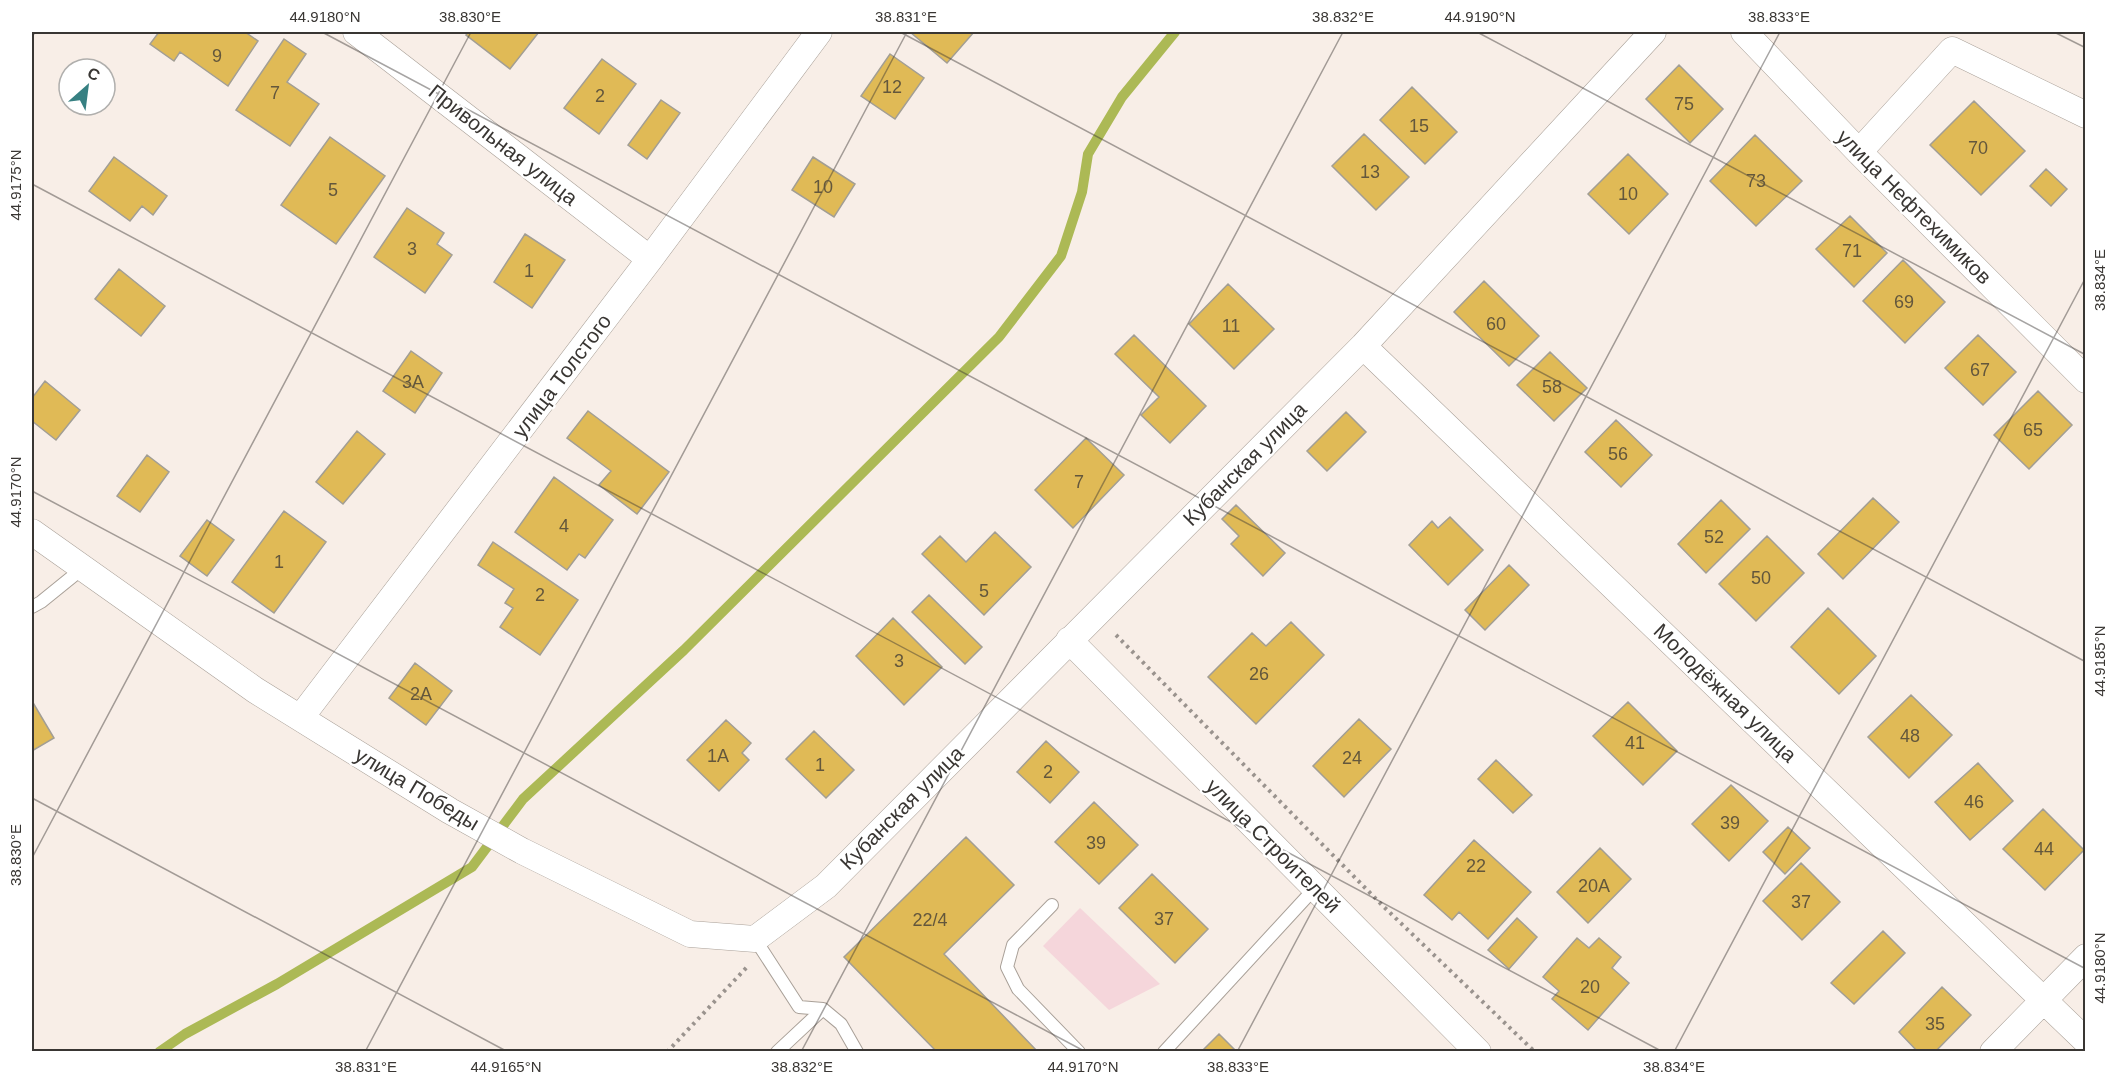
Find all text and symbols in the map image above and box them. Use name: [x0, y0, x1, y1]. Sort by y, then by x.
text: 44.9180°N: [289, 8, 361, 25]
text: 38.830°E: [439, 8, 501, 25]
text: 38.831°E: [875, 8, 937, 25]
text: 38.832°E: [1312, 8, 1374, 25]
text: 44.9190°N: [1444, 8, 1516, 25]
text: 38.833°E: [1748, 8, 1810, 25]
house number: 9: [212, 46, 222, 66]
north arrow: [57, 57, 117, 117]
text: С: [85, 64, 103, 85]
house number: 12: [882, 77, 902, 97]
street label: Привольная улица: [424, 79, 582, 210]
house number: 7: [270, 83, 280, 103]
house number: 2: [595, 86, 605, 106]
house number: 75: [1674, 94, 1694, 114]
house number: 15: [1409, 116, 1429, 136]
street label: улица Нефтехимиков: [1833, 125, 1996, 288]
house number: 70: [1968, 138, 1988, 158]
text: 44.9175°N: [7, 149, 24, 221]
house number: 13: [1360, 162, 1380, 182]
house number: 73: [1746, 171, 1766, 191]
house number: 10: [813, 177, 833, 197]
house number: 5: [328, 180, 338, 200]
house number: 10: [1618, 184, 1638, 204]
house number: 3: [407, 239, 417, 259]
house number: 71: [1842, 241, 1862, 261]
text: 38.834°E: [2091, 249, 2108, 311]
house number: 1: [524, 261, 534, 281]
house number: 69: [1894, 292, 1914, 312]
street label: улица Толстого: [508, 309, 616, 442]
house number: 60: [1486, 314, 1506, 334]
house number: 11: [1222, 316, 1240, 336]
house number: 67: [1970, 360, 1990, 380]
house number: 3А: [402, 372, 424, 392]
house number: 58: [1542, 377, 1562, 397]
street label: Кубанская улица: [1178, 397, 1311, 530]
house number: 65: [2023, 420, 2043, 440]
house number: 56: [1608, 444, 1628, 464]
text: 44.9170°N: [7, 456, 24, 528]
house number: 7: [1074, 472, 1084, 492]
house number: 4: [559, 516, 569, 536]
house number: 52: [1704, 527, 1724, 547]
house number: 1: [274, 552, 284, 572]
house number: 50: [1751, 568, 1771, 588]
house number: 5: [979, 581, 989, 601]
house number: 2: [535, 585, 545, 605]
street label: Молодёжная улица: [1649, 619, 1801, 767]
text: 44.9185°N: [2091, 625, 2108, 697]
house number: 3: [894, 651, 904, 671]
house number: 26: [1249, 664, 1269, 684]
house number: 2А: [410, 684, 432, 704]
house number: 48: [1900, 726, 1920, 746]
house number: 41: [1625, 733, 1645, 753]
street label: Кубанская улица: [835, 741, 968, 874]
street label: улица Победы: [351, 742, 483, 835]
house number: 1А: [707, 746, 729, 766]
house number: 24: [1342, 748, 1362, 768]
house number: 1: [815, 755, 825, 775]
house number: 2: [1043, 762, 1053, 782]
street label: улица Строителей: [1202, 774, 1345, 917]
house number: 46: [1964, 792, 1984, 812]
house number: 39: [1720, 813, 1740, 833]
text: 38.830°E: [7, 824, 24, 886]
house number: 39: [1086, 833, 1106, 853]
house number: 44: [2034, 839, 2054, 859]
house number: 22: [1466, 856, 1486, 876]
house number: 20А: [1578, 876, 1610, 896]
house number: 37: [1791, 892, 1811, 912]
house number: 37: [1154, 909, 1174, 929]
house number: 22/4: [912, 910, 948, 930]
text: 44.9180°N: [2091, 932, 2108, 1004]
house number: 20: [1580, 977, 1600, 997]
house number: 35: [1925, 1014, 1945, 1034]
text: 38.831°E: [335, 1058, 397, 1075]
text: 44.9165°N: [470, 1058, 542, 1075]
text: 38.832°E: [771, 1058, 833, 1075]
text: 44.9170°N: [1047, 1058, 1119, 1075]
text: 38.833°E: [1207, 1058, 1269, 1075]
text: 38.834°E: [1643, 1058, 1705, 1075]

